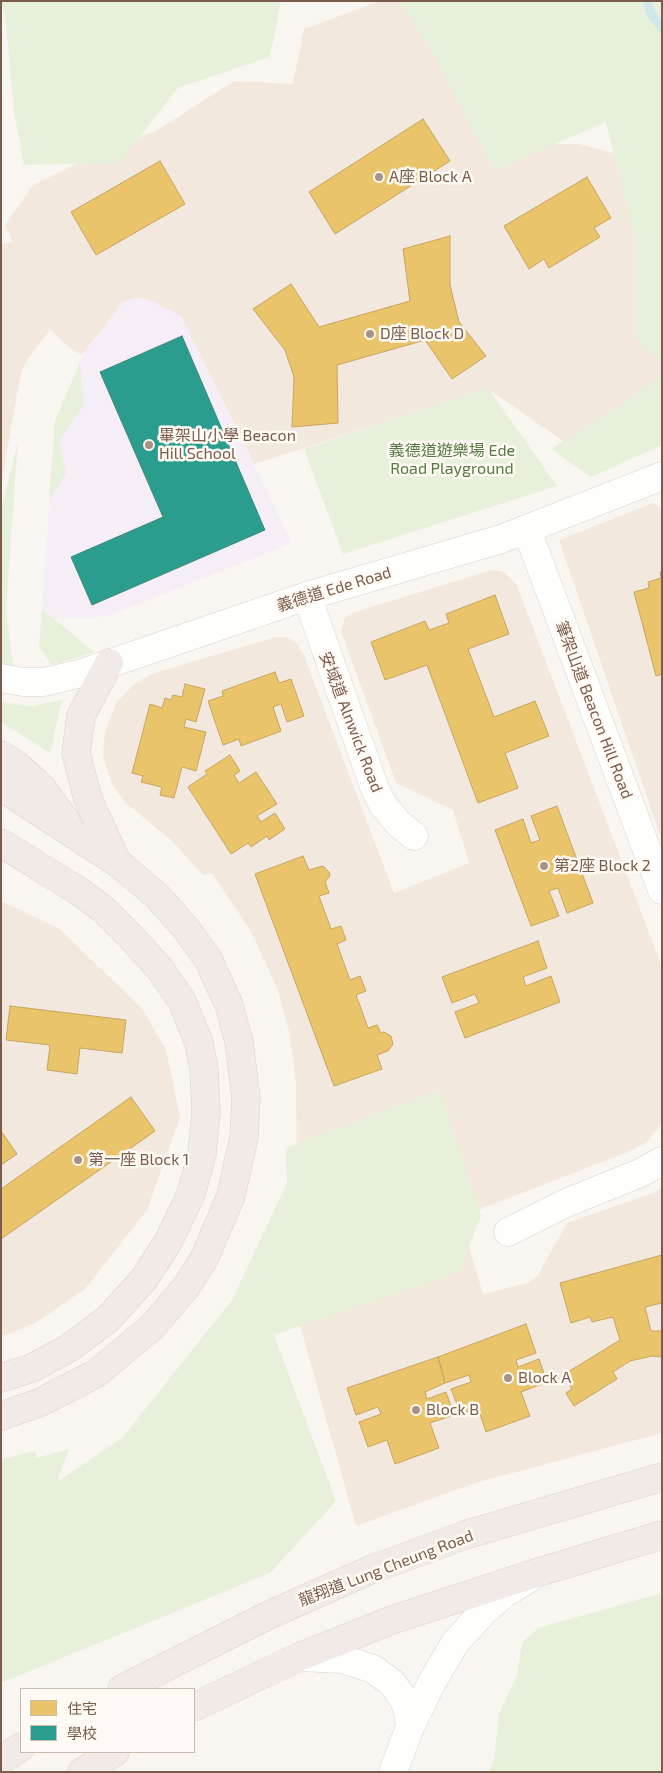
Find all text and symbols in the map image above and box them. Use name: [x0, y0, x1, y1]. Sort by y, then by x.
place label: A座 Block A: [389, 167, 472, 187]
marker: A座 Block A: [373, 171, 385, 183]
place label: D座 Block D: [380, 324, 464, 344]
marker: D座 Block D: [364, 328, 376, 340]
place label: 畢架山小學 Beacon Hill School: [159, 426, 296, 464]
marker: 畢架山小學 Beacon Hill School: [143, 439, 155, 451]
park label: 義德道遊樂場 Ede Road Playground: [389, 441, 515, 479]
street label: 義德道 Ede Road: [274, 562, 394, 616]
street label: 筆架山道 Beacon Hill Road: [551, 618, 637, 802]
street label: 安域道 Alnwick Road: [315, 649, 387, 795]
place label: 第2座 Block 2: [554, 856, 651, 876]
marker: 第2座 Block 2: [538, 860, 550, 872]
place label: 第一座 Block 1: [88, 1150, 189, 1170]
marker: 第一座 Block 1: [72, 1154, 84, 1166]
place label: Block A: [518, 1368, 571, 1388]
marker: Block A: [502, 1372, 514, 1384]
place label: Block B: [426, 1400, 479, 1420]
marker: Block B: [410, 1404, 422, 1416]
street label: 龍翔道 Lung Cheung Road: [296, 1526, 476, 1610]
legend: [20, 1688, 195, 1753]
text: 住宅: [67, 1699, 97, 1717]
text: 學校: [67, 1724, 97, 1742]

